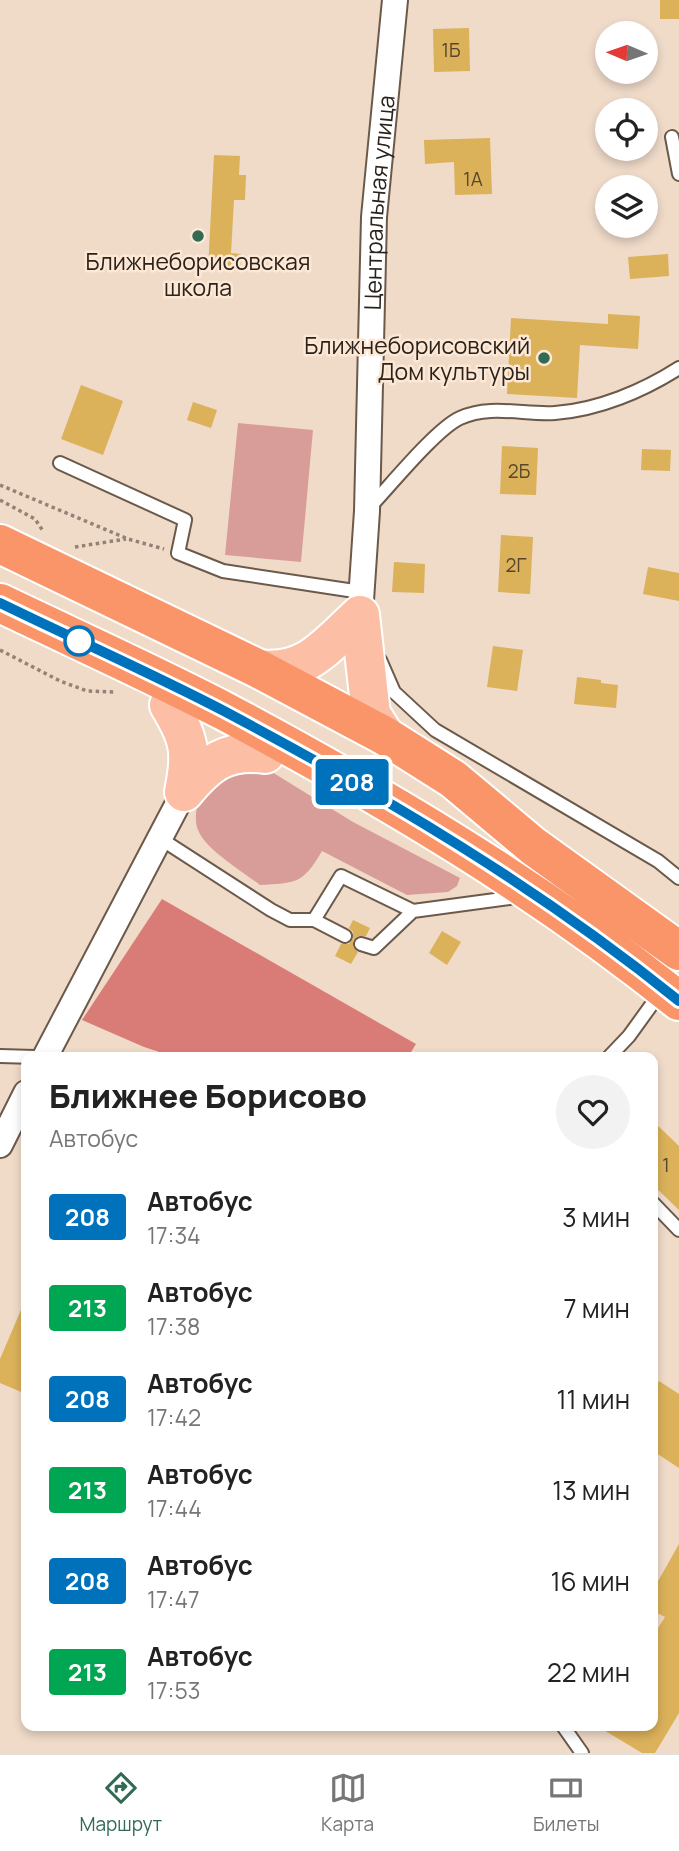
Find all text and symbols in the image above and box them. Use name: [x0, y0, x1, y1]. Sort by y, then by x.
north arrow: [595, 21, 658, 84]
map controls: [595, 21, 658, 238]
house number: 1Б: [442, 37, 460, 63]
street label: Центральная улица: [356, 94, 402, 310]
button: locate: [595, 98, 658, 161]
house number: 1А: [463, 166, 483, 192]
button: layers: [595, 175, 658, 238]
marker: Ближнеборисовская школа: [190, 228, 206, 244]
place label: Ближнеборисовская школа: [86, 245, 310, 303]
place label: Ближнеборисовский Дом культуры: [304, 329, 530, 387]
marker: Ближнеборисовский Дом культуры: [536, 350, 552, 366]
house number: 2Б: [508, 458, 530, 484]
house number: 2Г: [506, 552, 526, 578]
unlabelled marker: [64, 626, 94, 656]
line badge: 208: [312, 759, 392, 805]
text: 208: [330, 765, 374, 798]
text: Ближнее Борисово: [49, 1073, 367, 1118]
button: heart: [556, 1075, 630, 1149]
text: Автобус: [49, 1122, 138, 1154]
house number: 1: [662, 1152, 670, 1178]
text: Автобус: [147, 1183, 253, 1219]
text: 3 мин: [562, 1199, 630, 1235]
text: 208: [65, 1200, 110, 1233]
text: 17:34: [147, 1219, 201, 1251]
text: Автобус: [147, 1274, 253, 1310]
text: 7 мин: [564, 1290, 630, 1326]
text: 213: [68, 1291, 107, 1324]
text: 17:38: [147, 1310, 200, 1342]
text: Автобус: [147, 1365, 253, 1401]
text: 11 мин: [556, 1381, 630, 1417]
text: 208: [65, 1382, 110, 1415]
text: 17:42: [147, 1401, 201, 1433]
text: Автобус: [147, 1456, 253, 1492]
text: 13 мин: [552, 1472, 630, 1508]
text: 213: [68, 1473, 107, 1506]
text: 17:44: [147, 1492, 202, 1524]
text: Автобус: [147, 1547, 253, 1583]
text: 16 мин: [550, 1563, 630, 1599]
text: 208: [65, 1564, 110, 1597]
text: 17:47: [147, 1583, 200, 1615]
text: Автобус: [147, 1638, 253, 1674]
text: 22 мин: [547, 1654, 630, 1690]
text: 213: [68, 1655, 107, 1688]
text: 17:53: [147, 1674, 200, 1706]
tab: Маршрут: [79, 1769, 162, 1837]
tab: Карта: [321, 1769, 374, 1837]
tab: Билеты: [533, 1769, 600, 1837]

